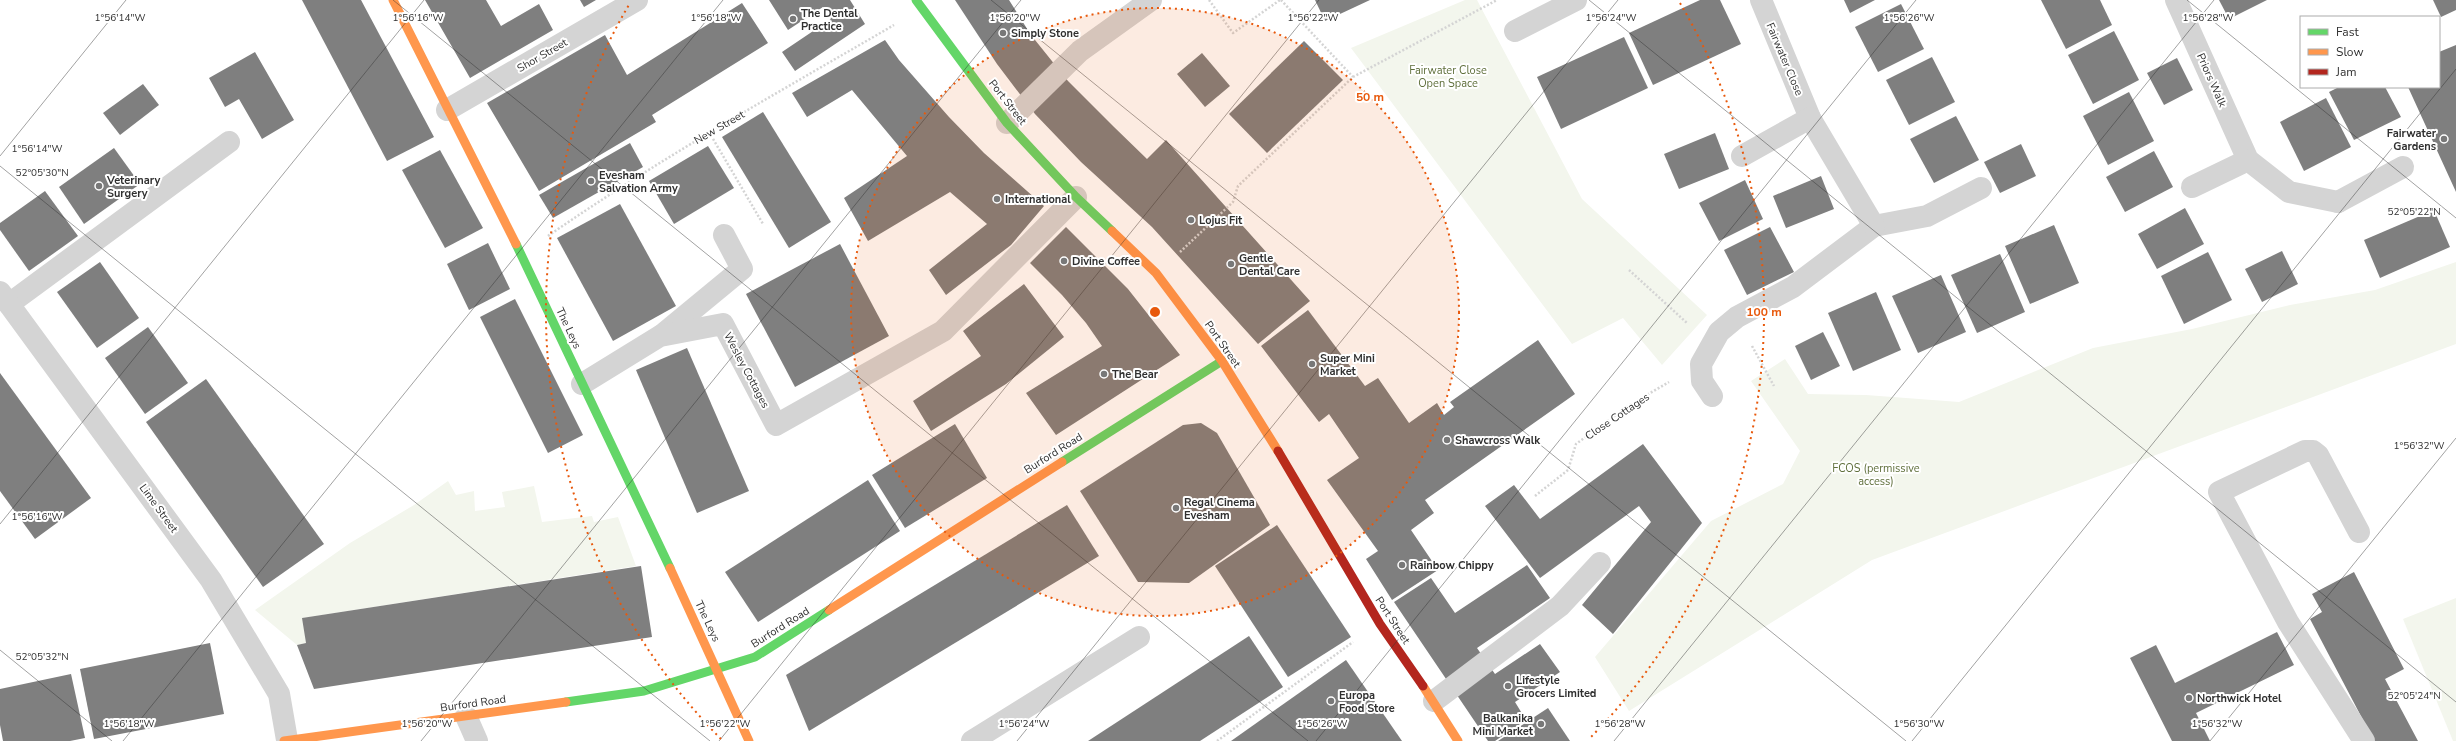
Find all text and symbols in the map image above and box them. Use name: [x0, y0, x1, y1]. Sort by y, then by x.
place label: The Dental Practice: [801, 6, 858, 34]
text: 1°56'14"W: [95, 11, 145, 25]
text: 1°56'16"W: [393, 11, 443, 25]
text: 1°56'18"W: [691, 11, 741, 25]
text: 1°56'20"W: [990, 11, 1040, 25]
text: 1°56'22"W: [1288, 11, 1338, 25]
text: 1°56'24"W: [1586, 11, 1636, 25]
text: 1°56'26"W: [1884, 11, 1934, 25]
text: 1°56'28"W: [2183, 11, 2233, 25]
marker: The Dental Practice: [788, 14, 798, 24]
legend: [2300, 16, 2440, 88]
street label: Fairwater Close: [1762, 20, 1807, 98]
text: Fast: [2336, 24, 2359, 40]
place label: Simply Stone: [1011, 26, 1079, 41]
marker: Simply Stone: [998, 28, 1008, 38]
street label: Shor Street: [514, 35, 570, 76]
text: Slow: [2336, 44, 2364, 60]
street label: Priors Walk: [2193, 51, 2230, 110]
park label: Fairwater Close Open Space: [1409, 63, 1487, 91]
text: Jam: [2335, 64, 2357, 80]
street label: Port Street: [985, 77, 1030, 128]
text: 50 m: [1356, 89, 1384, 105]
street label: New Street: [691, 107, 747, 148]
place label: Fairwater Gardens: [2387, 126, 2437, 154]
marker: Fairwater Gardens: [2439, 134, 2449, 144]
text: 1°56'14"W: [12, 142, 62, 156]
text: 52°05'30"N: [15, 166, 69, 180]
place label: Evesham Salvation Army: [599, 168, 678, 196]
place label: Veterinary Surgery: [106, 173, 160, 201]
marker: Evesham Salvation Army: [586, 176, 596, 186]
marker: Veterinary Surgery: [94, 181, 104, 191]
place label: International: [1005, 192, 1071, 207]
marker: International: [992, 194, 1002, 204]
text: 52°05'22"N: [2387, 205, 2441, 219]
place label: Lojus Fit: [1199, 213, 1243, 228]
marker: Lojus Fit: [1186, 215, 1196, 225]
place label: Gentle Dental Care: [1239, 251, 1300, 279]
place label: Divine Coffee: [1072, 254, 1140, 269]
marker: Divine Coffee: [1059, 256, 1069, 266]
marker: Gentle Dental Care: [1226, 259, 1236, 269]
text: 100 m: [1746, 304, 1782, 320]
street label: The Leys: [552, 305, 585, 351]
centre of rings: [1148, 305, 1162, 319]
street label: Port Street: [1201, 318, 1244, 371]
street label: Wesley Cottages: [720, 330, 773, 411]
place label: Super Mini Market: [1320, 351, 1375, 379]
marker: Super Mini Market: [1307, 359, 1317, 369]
place label: The Bear: [1112, 367, 1159, 382]
marker: The Bear: [1099, 369, 1109, 379]
street label: Close Cottages: [1582, 389, 1652, 444]
street label: Burford Road: [1021, 430, 1085, 477]
place label: Shawcross Walk: [1455, 433, 1541, 448]
marker: Shawcross Walk: [1442, 435, 1452, 445]
text: 1°56'32"W: [2394, 439, 2444, 453]
park label: FCOS (permissive access): [1832, 461, 1920, 489]
street label: Lime Street: [136, 481, 181, 536]
place label: Regal Cinema Evesham: [1184, 495, 1255, 523]
marker: Regal Cinema Evesham: [1171, 503, 1181, 513]
text: 1°56'16"W: [12, 510, 62, 524]
place label: Rainbow Chippy: [1410, 558, 1494, 573]
marker: Rainbow Chippy: [1397, 560, 1407, 570]
street label: Port Street: [1372, 594, 1414, 647]
street label: The Leys: [691, 598, 724, 644]
street label: Burford Road: [748, 604, 812, 651]
text: 52°05'32"N: [15, 650, 69, 664]
place label: Lifestyle Grocers Limited: [1516, 673, 1596, 701]
marker: Lifestyle Grocers Limited: [1503, 681, 1513, 691]
place label: Europa Food Store: [1339, 688, 1395, 716]
text: 52°05'24"N: [2387, 689, 2441, 703]
street label: Burford Road: [439, 691, 507, 716]
place label: Northwick Hotel: [2197, 691, 2282, 706]
marker: Northwick Hotel: [2184, 693, 2194, 703]
marker: Europa Food Store: [1326, 696, 1336, 706]
place label: Balkanika Mini Market: [1473, 711, 1534, 739]
text: 1°56'18"W: [104, 717, 154, 731]
text: 1°56'20"W: [402, 717, 452, 731]
text: 1°56'22"W: [700, 717, 750, 731]
text: 1°56'24"W: [999, 717, 1049, 731]
text: 1°56'26"W: [1297, 717, 1347, 731]
text: 1°56'28"W: [1595, 717, 1645, 731]
text: 1°56'30"W: [1894, 717, 1944, 731]
text: 1°56'32"W: [2192, 717, 2242, 731]
marker: Balkanika Mini Market: [1536, 719, 1546, 729]

